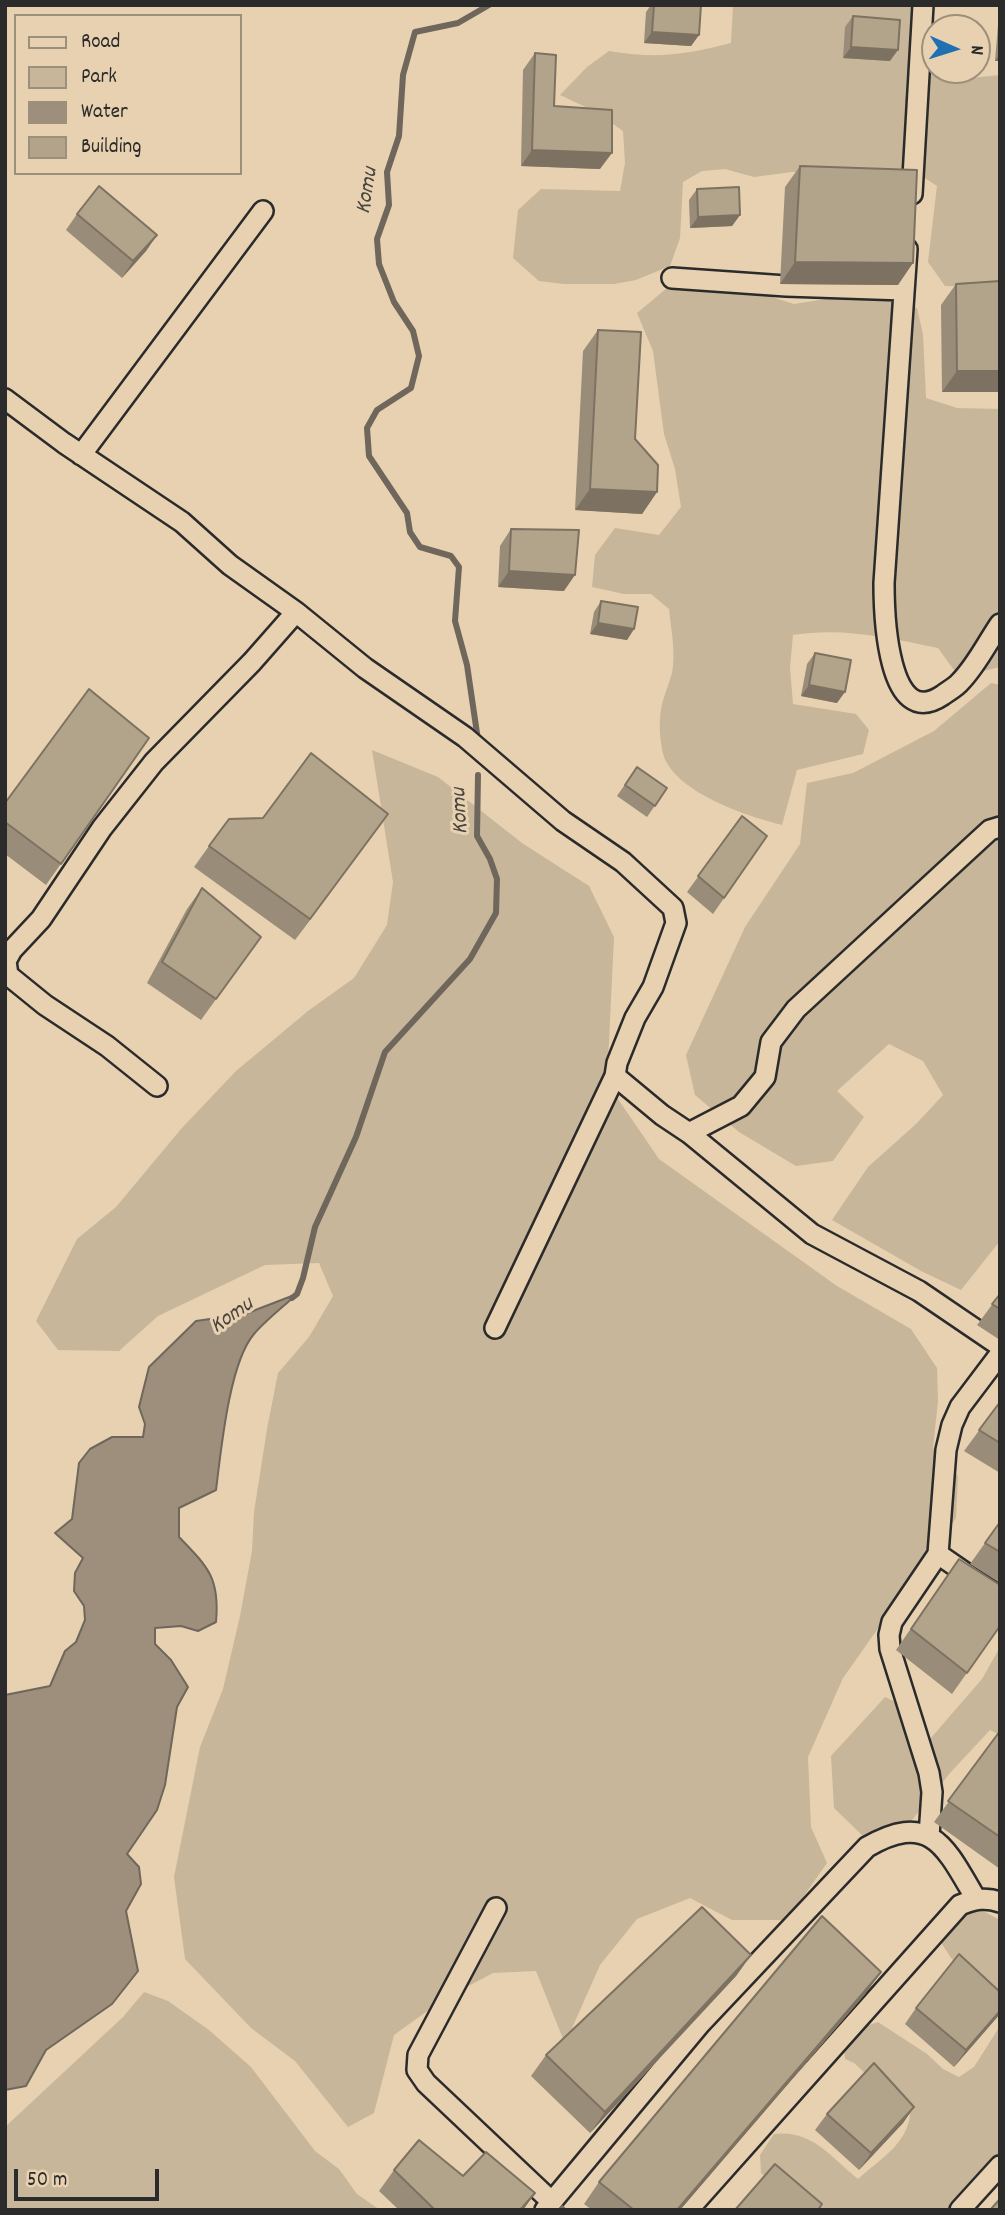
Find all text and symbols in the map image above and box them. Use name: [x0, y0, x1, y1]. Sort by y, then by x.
legend: [14, 14, 242, 175]
north arrow: [921, 14, 991, 84]
text: Road: [81, 28, 120, 58]
text: N: [962, 45, 989, 55]
text: Park: [81, 63, 117, 93]
text: Water: [81, 98, 128, 128]
text: Building: [81, 133, 141, 163]
water label: Komu: [352, 166, 386, 216]
water label: Komu: [447, 787, 477, 835]
water label: Komu: [206, 1292, 260, 1342]
scale bar: [18, 2156, 163, 2200]
text: 50 m: [27, 2166, 67, 2196]

